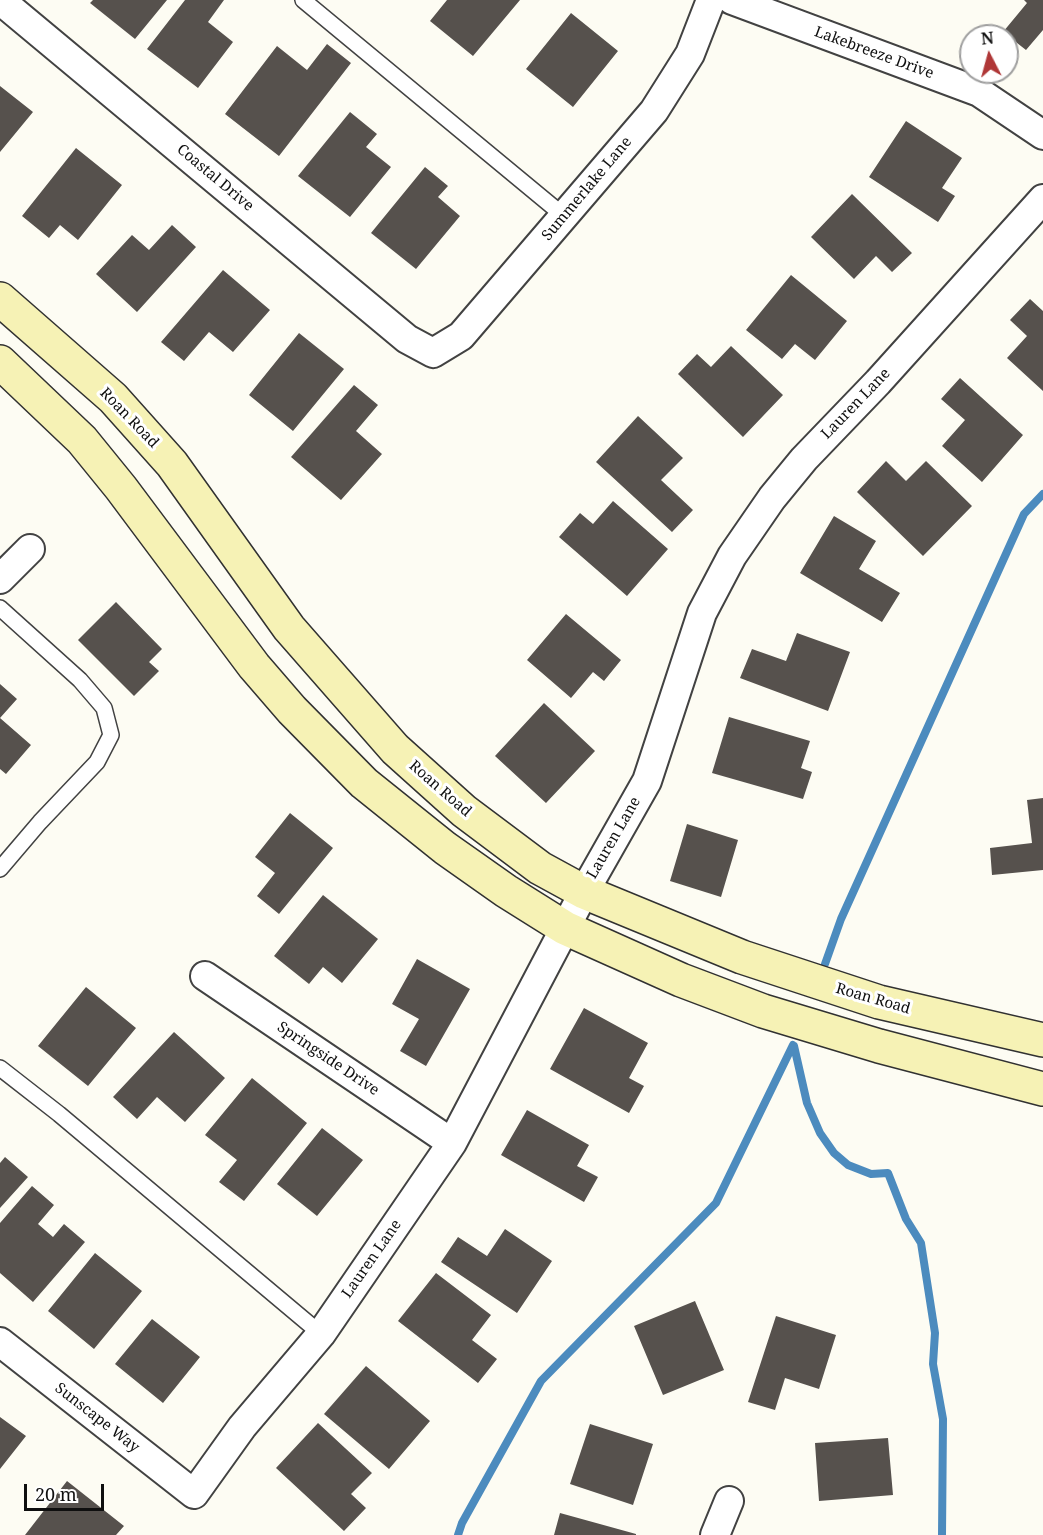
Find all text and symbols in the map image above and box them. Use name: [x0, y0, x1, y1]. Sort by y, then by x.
street label: Lakebreeze Drive: [812, 23, 936, 83]
north arrow: [959, 24, 1019, 84]
text: N: [980, 26, 995, 50]
street label: Summerlake Lane: [538, 133, 636, 245]
street label: Coastal Drive: [173, 141, 257, 215]
street label: Lauren Lane: [818, 365, 894, 443]
street label: Roan Road: [96, 384, 162, 452]
street label: Roan Road: [405, 757, 475, 821]
street label: Lauren Lane: [583, 794, 645, 882]
street label: Roan Road: [834, 980, 912, 1018]
street label: Springside Drive: [274, 1018, 382, 1100]
street label: Lauren Lane: [338, 1216, 406, 1302]
street label: Sunscape Way: [51, 1379, 143, 1457]
scale bar: [27, 1472, 106, 1510]
text: 20 m: [35, 1482, 77, 1506]

